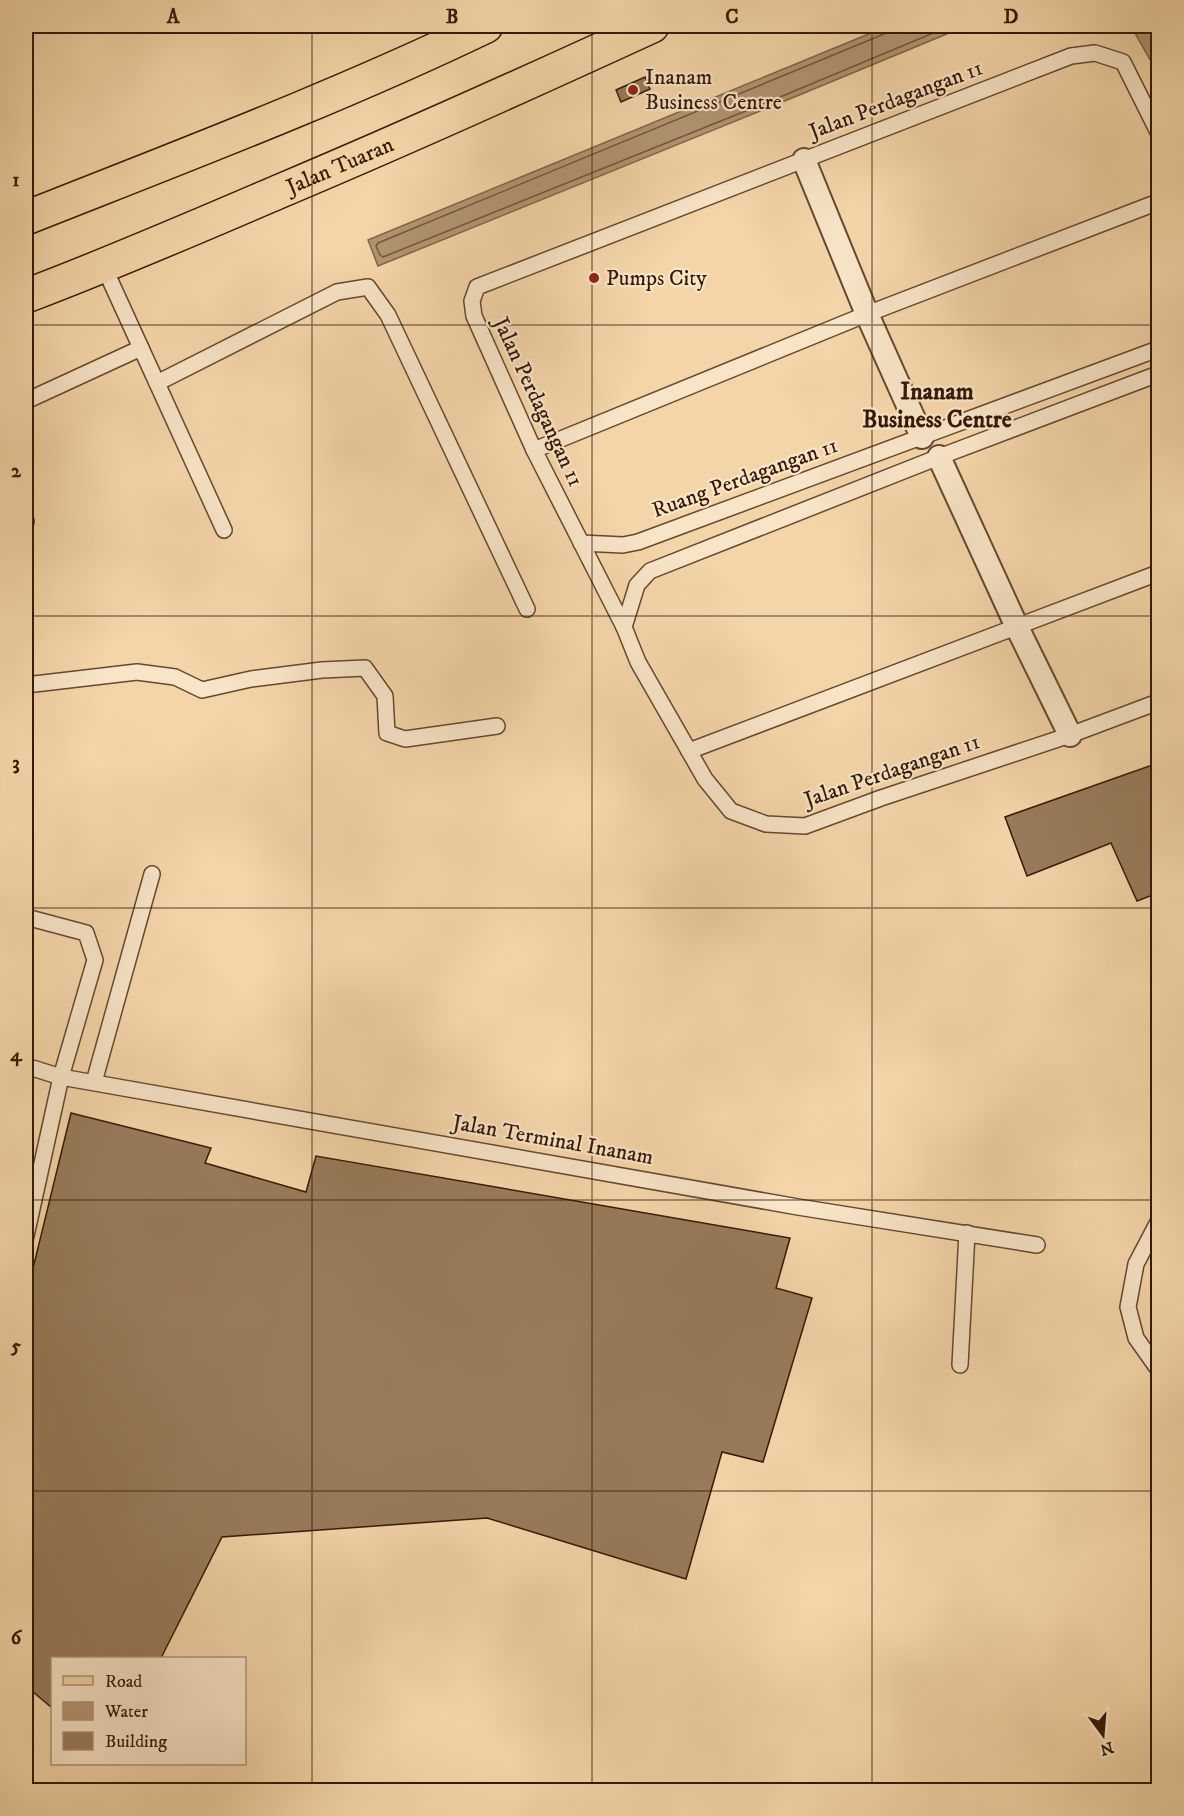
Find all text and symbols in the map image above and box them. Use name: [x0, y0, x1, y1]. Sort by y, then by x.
text: A: [166, 5, 181, 30]
text: B: [446, 5, 458, 30]
text: C: [725, 5, 739, 30]
text: D: [1004, 5, 1019, 30]
street label: Jalan Perdagangan 11: [803, 54, 987, 146]
place label: Inanam Business Centre: [645, 64, 782, 116]
marker: Inanam Business Centre: [626, 83, 640, 97]
street label: Jalan Tuaran: [280, 130, 398, 201]
text: 1: [12, 168, 20, 193]
place label: Pumps City: [606, 265, 707, 292]
marker: Pumps City: [587, 271, 601, 285]
street label: Jalan Perdagangan 11: [486, 311, 589, 491]
district label: Inanam Business Centre: [862, 377, 1012, 435]
street label: Ruang Perdagangan 11: [649, 432, 841, 524]
text: 2: [11, 459, 22, 484]
street label: Jalan Perdagangan 11: [799, 728, 983, 814]
text: 3: [12, 751, 20, 776]
text: 4: [10, 1043, 23, 1068]
street label: Jalan Terminal Inanam: [449, 1109, 655, 1171]
text: 5: [10, 1334, 21, 1359]
text: 6: [11, 1626, 23, 1651]
legend: [51, 1657, 246, 1765]
text: Road: [105, 1671, 142, 1693]
text: Water: [104, 1701, 148, 1723]
north arrow: [1073, 1705, 1133, 1765]
text: Building: [105, 1731, 167, 1753]
text: N: [1098, 1737, 1116, 1760]

